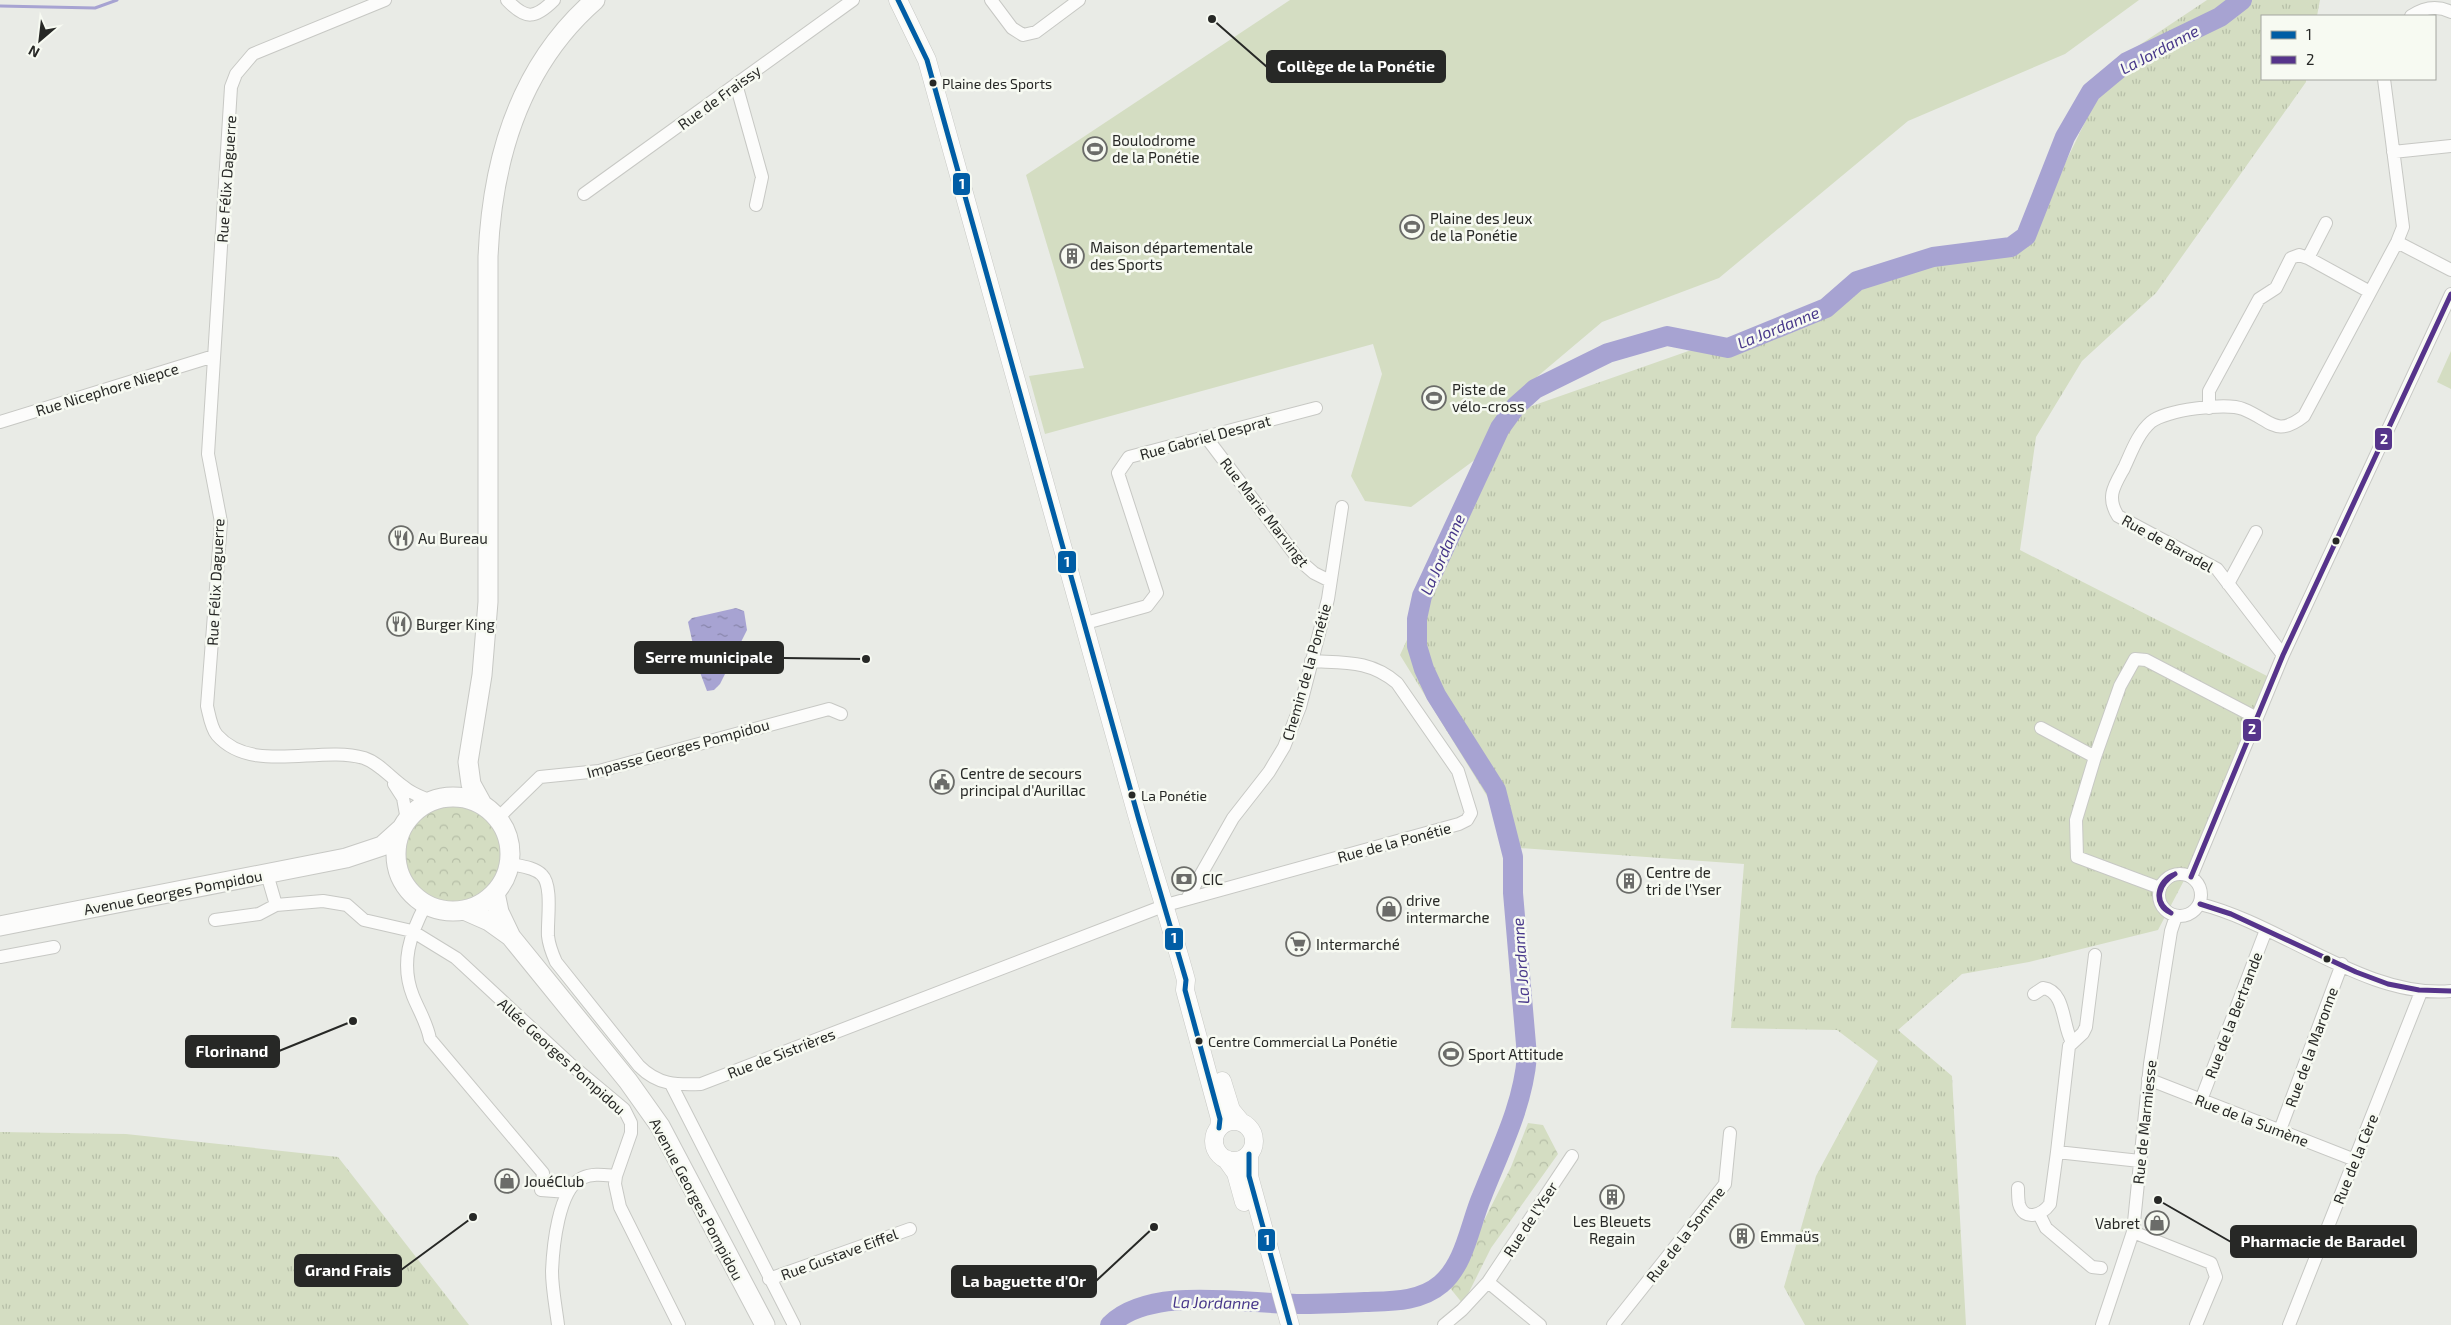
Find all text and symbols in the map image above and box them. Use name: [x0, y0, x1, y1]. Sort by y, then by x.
north arrow: [15, 15, 65, 65]
legend: [2261, 15, 2436, 80]
water label: La Jordanne: [2116, 20, 2202, 78]
text: 1: [2306, 25, 2312, 43]
text: N: [25, 42, 42, 62]
text: 2: [2306, 50, 2314, 68]
callout: Collège de la Ponétie: [1267, 51, 1445, 82]
text: Collège de la Ponétie: [1277, 56, 1435, 75]
street label: Rue de Fraissy: [674, 61, 764, 133]
place label: Plaine des Sports: [942, 75, 1052, 92]
marker: Plaine des Sports: [928, 78, 938, 88]
street label: Rue Félix Daguerre: [213, 115, 239, 243]
place label: Boulodrome de la Ponétie: [1112, 131, 1200, 166]
sports icon: Boulodrome de la Ponétie: [1082, 136, 1108, 162]
line badge: 1: [952, 172, 971, 196]
text: 1: [959, 175, 965, 192]
place label: Plaine des Jeux de la Ponétie: [1430, 209, 1532, 244]
sports icon: Plaine des Jeux de la Ponétie: [1399, 214, 1425, 240]
place label: Maison départementale des Sports: [1090, 238, 1253, 273]
building icon: Maison départementale des Sports: [1059, 243, 1085, 269]
water label: La Jordanne: [1734, 302, 1822, 352]
street label: Rue Nicephore Niepce: [33, 359, 181, 419]
place label: Piste de vélo-cross: [1452, 380, 1525, 415]
sports icon: Piste de vélo-cross: [1421, 385, 1447, 411]
street label: Rue Gabriel Desprat: [1137, 411, 1273, 463]
line badge: 2: [2374, 427, 2393, 451]
text: 2: [2380, 430, 2388, 447]
street label: Rue Marie Marvingt: [1217, 454, 1313, 570]
water label: La Jordanne: [1416, 510, 1468, 597]
street label: Rue de Baradel: [2119, 510, 2217, 576]
street label: Rue Félix Daguerre: [203, 518, 227, 646]
restaurant icon: Au Bureau: [388, 525, 414, 551]
place label: Au Bureau: [418, 529, 488, 547]
unlabelled marker: [2331, 536, 2341, 546]
line badge: 1: [1057, 550, 1077, 574]
text: 1: [1064, 553, 1070, 570]
street label: Chemin de la Ponétie: [1278, 601, 1334, 743]
restaurant icon: Burger King: [386, 611, 412, 637]
place label: Burger King: [416, 615, 496, 633]
callout: Serre municipale: [635, 642, 783, 673]
text: Serre municipale: [645, 647, 773, 666]
street label: Impasse Georges Pompidou: [585, 715, 771, 781]
line badge: 2: [2242, 718, 2262, 742]
text: 2: [2248, 720, 2256, 737]
place label: Centre de secours principal d'Aurillac: [960, 764, 1086, 799]
public building icon: Centre de secours principal d'Aurillac: [929, 769, 955, 795]
place label: La Ponétie: [1141, 787, 1207, 804]
marker: La Ponétie: [1127, 790, 1137, 800]
street label: Rue de la Ponétie: [1335, 818, 1453, 866]
place label: Centre de tri de l'Yser: [1646, 863, 1722, 898]
street label: Avenue Georges Pompidou: [82, 866, 264, 918]
bank icon: CIC: [1171, 866, 1197, 892]
building icon: Centre de tri de l'Yser: [1616, 868, 1642, 894]
place label: CIC: [1202, 870, 1223, 888]
place label: drive intermarche: [1406, 891, 1490, 926]
shop icon: drive intermarche: [1376, 896, 1402, 922]
water label: La Jordanne: [1507, 917, 1532, 1005]
line badge: 1: [1164, 927, 1184, 951]
text: 1: [1171, 929, 1177, 946]
supermarket icon: Intermarché: [1285, 931, 1311, 957]
place label: Intermarché: [1316, 935, 1400, 953]
street label: Rue de la Bertrande: [2201, 949, 2265, 1081]
unlabelled marker: [2322, 954, 2332, 964]
street label: Rue de la Maronne: [2281, 985, 2341, 1109]
street label: Allée Georges Pompidou: [494, 994, 630, 1118]
street label: Rue de Sistrières: [725, 1024, 837, 1082]
place label: Centre Commercial La Ponétie: [1208, 1033, 1398, 1050]
callout: Florinand: [186, 1036, 279, 1067]
marker: Centre Commercial La Ponétie: [1194, 1036, 1204, 1046]
text: Florinand: [196, 1041, 268, 1060]
sports icon: Sport Attitude: [1438, 1041, 1464, 1067]
place label: Sport Attitude: [1468, 1045, 1564, 1063]
street label: Rue de Marmiesse: [2129, 1059, 2159, 1185]
street label: Rue de la Sumène: [2193, 1090, 2311, 1150]
street label: Rue de la Cère: [2329, 1111, 2381, 1207]
street label: Avenue Georges Pompidou: [646, 1115, 748, 1283]
shop icon: JouéClub: [494, 1168, 520, 1194]
place label: JouéClub: [524, 1172, 584, 1190]
street label: Rue de l'Yser: [1499, 1178, 1561, 1260]
street label: Rue de la Somme: [1642, 1183, 1728, 1285]
building icon: Les Bleuets Regain: [1599, 1184, 1625, 1210]
shop icon: Vabret: [2144, 1210, 2170, 1236]
place label: Les Bleuets Regain: [1573, 1212, 1651, 1247]
place label: Vabret: [2095, 1214, 2140, 1232]
building icon: Emmaüs: [1729, 1223, 1755, 1249]
street label: Rue Gustave Eiffel: [778, 1224, 900, 1284]
callout: Pharmacie de Baradel: [2231, 1226, 2416, 1257]
place label: Emmaüs: [1760, 1227, 1819, 1245]
line badge: 1: [1257, 1228, 1276, 1252]
text: 1: [1264, 1231, 1270, 1248]
text: Pharmacie de Baradel: [2241, 1231, 2406, 1250]
callout: Grand Frais: [295, 1255, 401, 1286]
text: Grand Frais: [305, 1260, 391, 1279]
callout: La baguette d'Or: [952, 1266, 1096, 1297]
text: La baguette d'Or: [962, 1271, 1086, 1290]
water label: La Jordanne: [1173, 1292, 1260, 1312]

